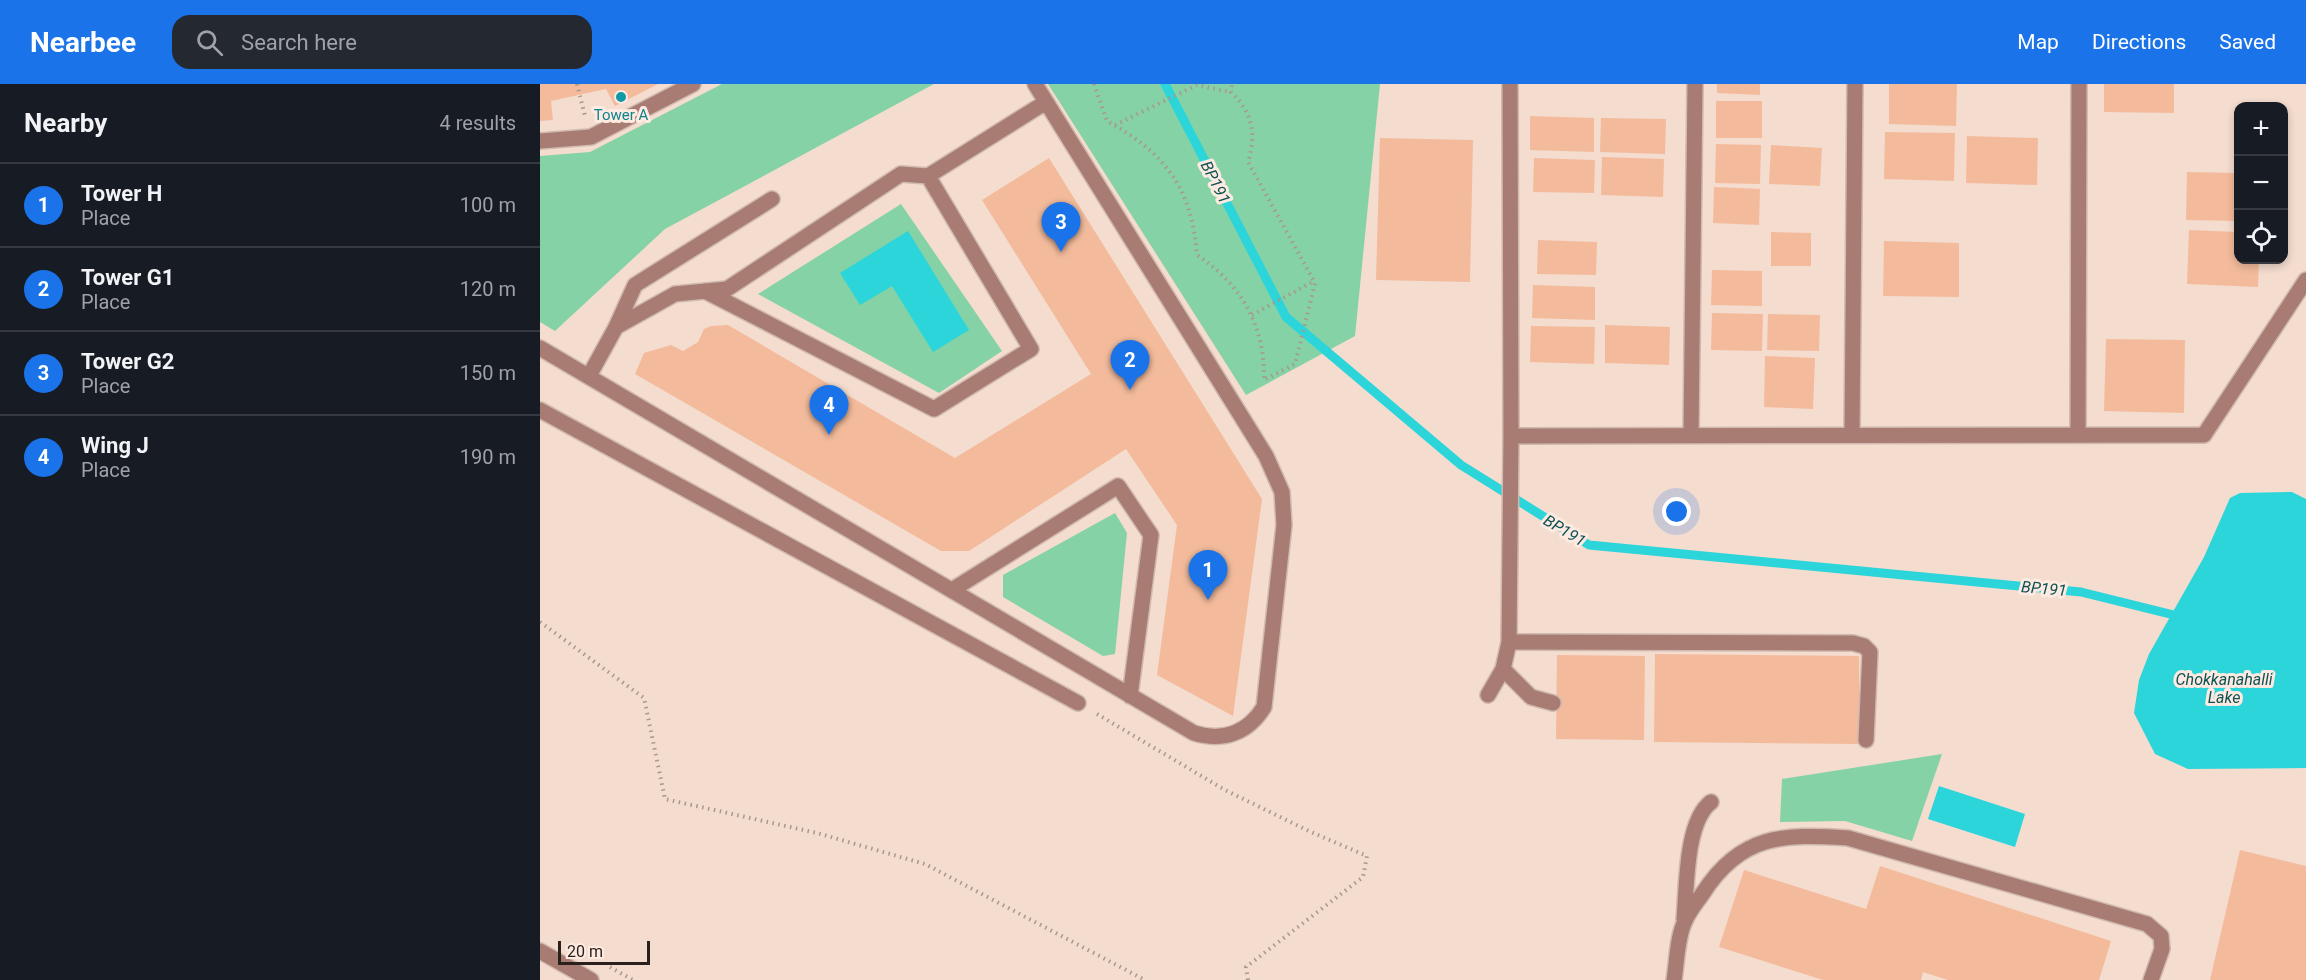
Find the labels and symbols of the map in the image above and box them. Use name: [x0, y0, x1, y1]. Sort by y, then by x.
marker: Tower A: [614, 90, 628, 104]
place label: Tower A: [594, 106, 649, 124]
water label: BP191: [1197, 158, 1234, 207]
pin: 3: [1042, 202, 1080, 252]
pin: 2: [1110, 340, 1150, 390]
pin: 4: [810, 386, 848, 435]
your location: [1662, 497, 1691, 526]
water label: BP191: [1540, 511, 1589, 550]
pin: 1: [1188, 550, 1228, 600]
water label: BP191: [2020, 577, 2068, 600]
water label: Chokkanahalli Lake: [2175, 670, 2273, 707]
scale bar: [558, 938, 650, 966]

